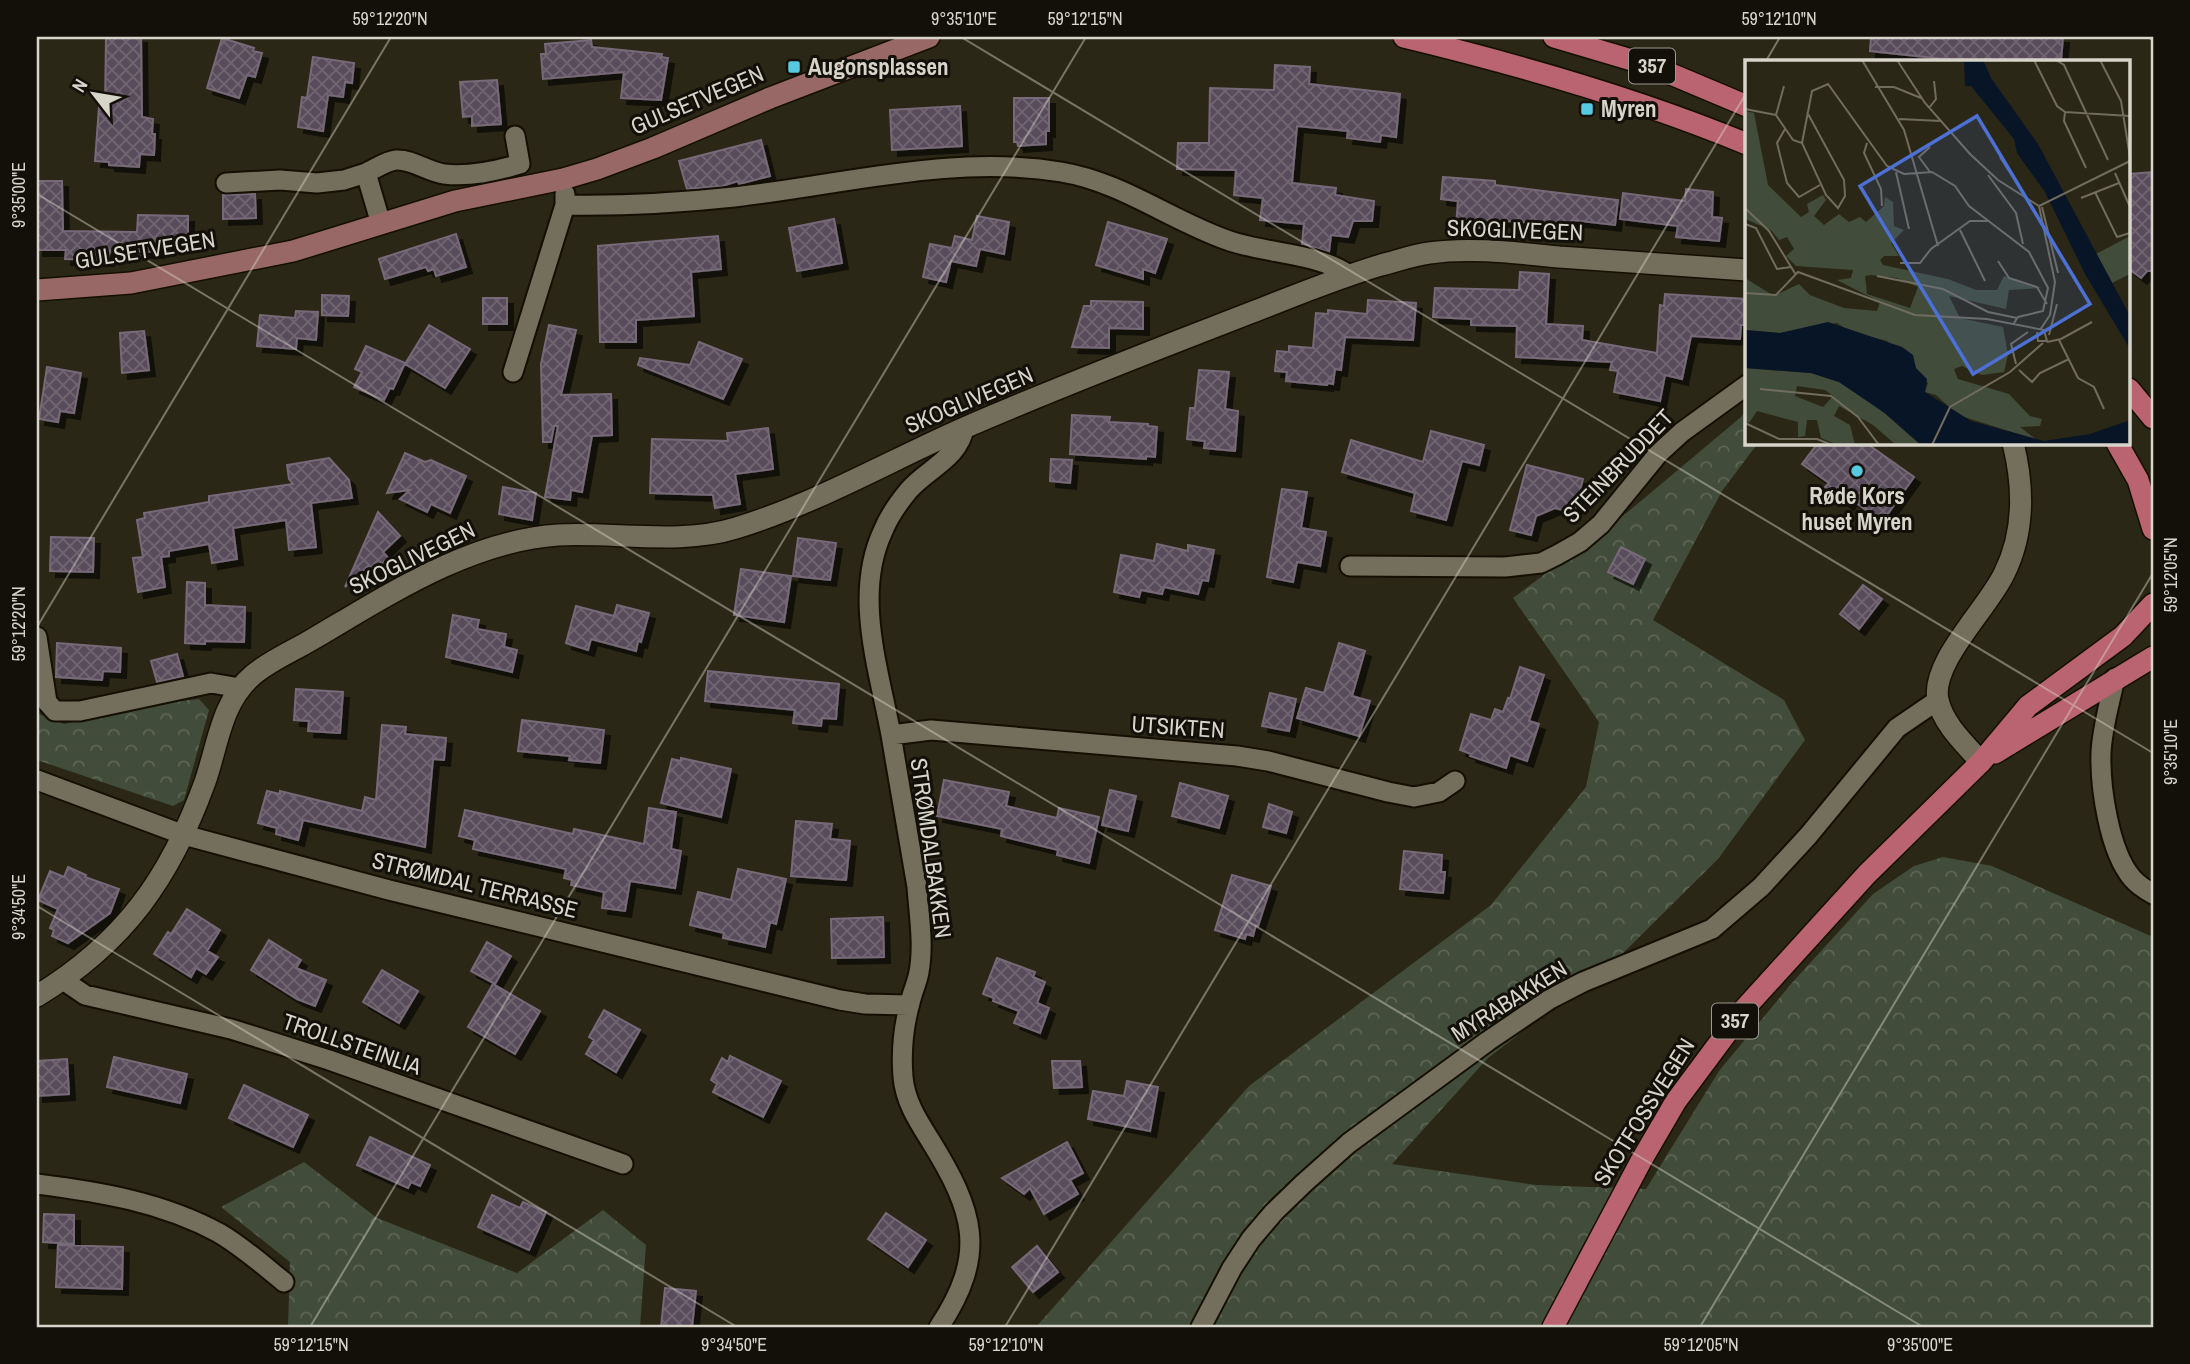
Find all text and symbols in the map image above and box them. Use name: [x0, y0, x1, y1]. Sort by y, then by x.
text: 59°12'20"N: [352, 6, 428, 31]
text: 9°35'10"E: [931, 6, 997, 31]
text: 59°12'15"N: [1047, 6, 1123, 31]
text: 59°12'10"N: [1741, 6, 1817, 31]
road number: 357: [1629, 48, 1675, 84]
place label: Augonsplassen: [808, 51, 948, 82]
street label: GULSETVEGEN: [626, 58, 768, 141]
marker: Augonsplassen: [786, 59, 802, 75]
north arrow: [60, 60, 130, 130]
inset map: [1745, 60, 2130, 444]
text: N: [65, 74, 93, 97]
place label: Myren: [1601, 93, 1657, 124]
marker: Myren: [1579, 101, 1595, 117]
text: 9°35'00"E: [6, 162, 31, 228]
street label: SKOGLIVEGEN: [1446, 212, 1584, 247]
street label: GULSETVEGEN: [73, 223, 217, 276]
street label: SKOGLIVEGEN: [900, 359, 1038, 440]
street label: STEINBRUDDET: [1556, 402, 1680, 529]
marker: Røde Kors huset Myren: [1849, 463, 1865, 479]
place label: Røde Kors huset Myren: [1801, 480, 1913, 537]
street label: SKOGLIVEGEN: [344, 514, 480, 601]
text: 59°12'05"N: [2158, 537, 2183, 613]
text: 59°12'20"N: [6, 586, 31, 662]
street label: UTSIKTEN: [1130, 708, 1226, 745]
text: 9°35'10"E: [2158, 719, 2183, 785]
street label: STRØMDALBAKKEN: [904, 756, 959, 940]
street label: STRØMDAL TERRASSE: [369, 844, 581, 925]
text: 9°34'50"E: [6, 874, 31, 940]
street label: MYRABAKKEN: [1445, 953, 1573, 1048]
road number: 357: [1712, 1004, 1758, 1038]
street label: TROLLSTEINLIA: [279, 1005, 426, 1082]
street label: SKOTFOSSVEGEN: [1586, 1032, 1701, 1192]
text: 59°12'15"N: [273, 1332, 349, 1357]
text: 9°34'50"E: [701, 1332, 767, 1357]
text: 59°12'10"N: [968, 1332, 1044, 1357]
text: 59°12'05"N: [1663, 1332, 1739, 1357]
text: 9°35'00"E: [1887, 1332, 1953, 1357]

